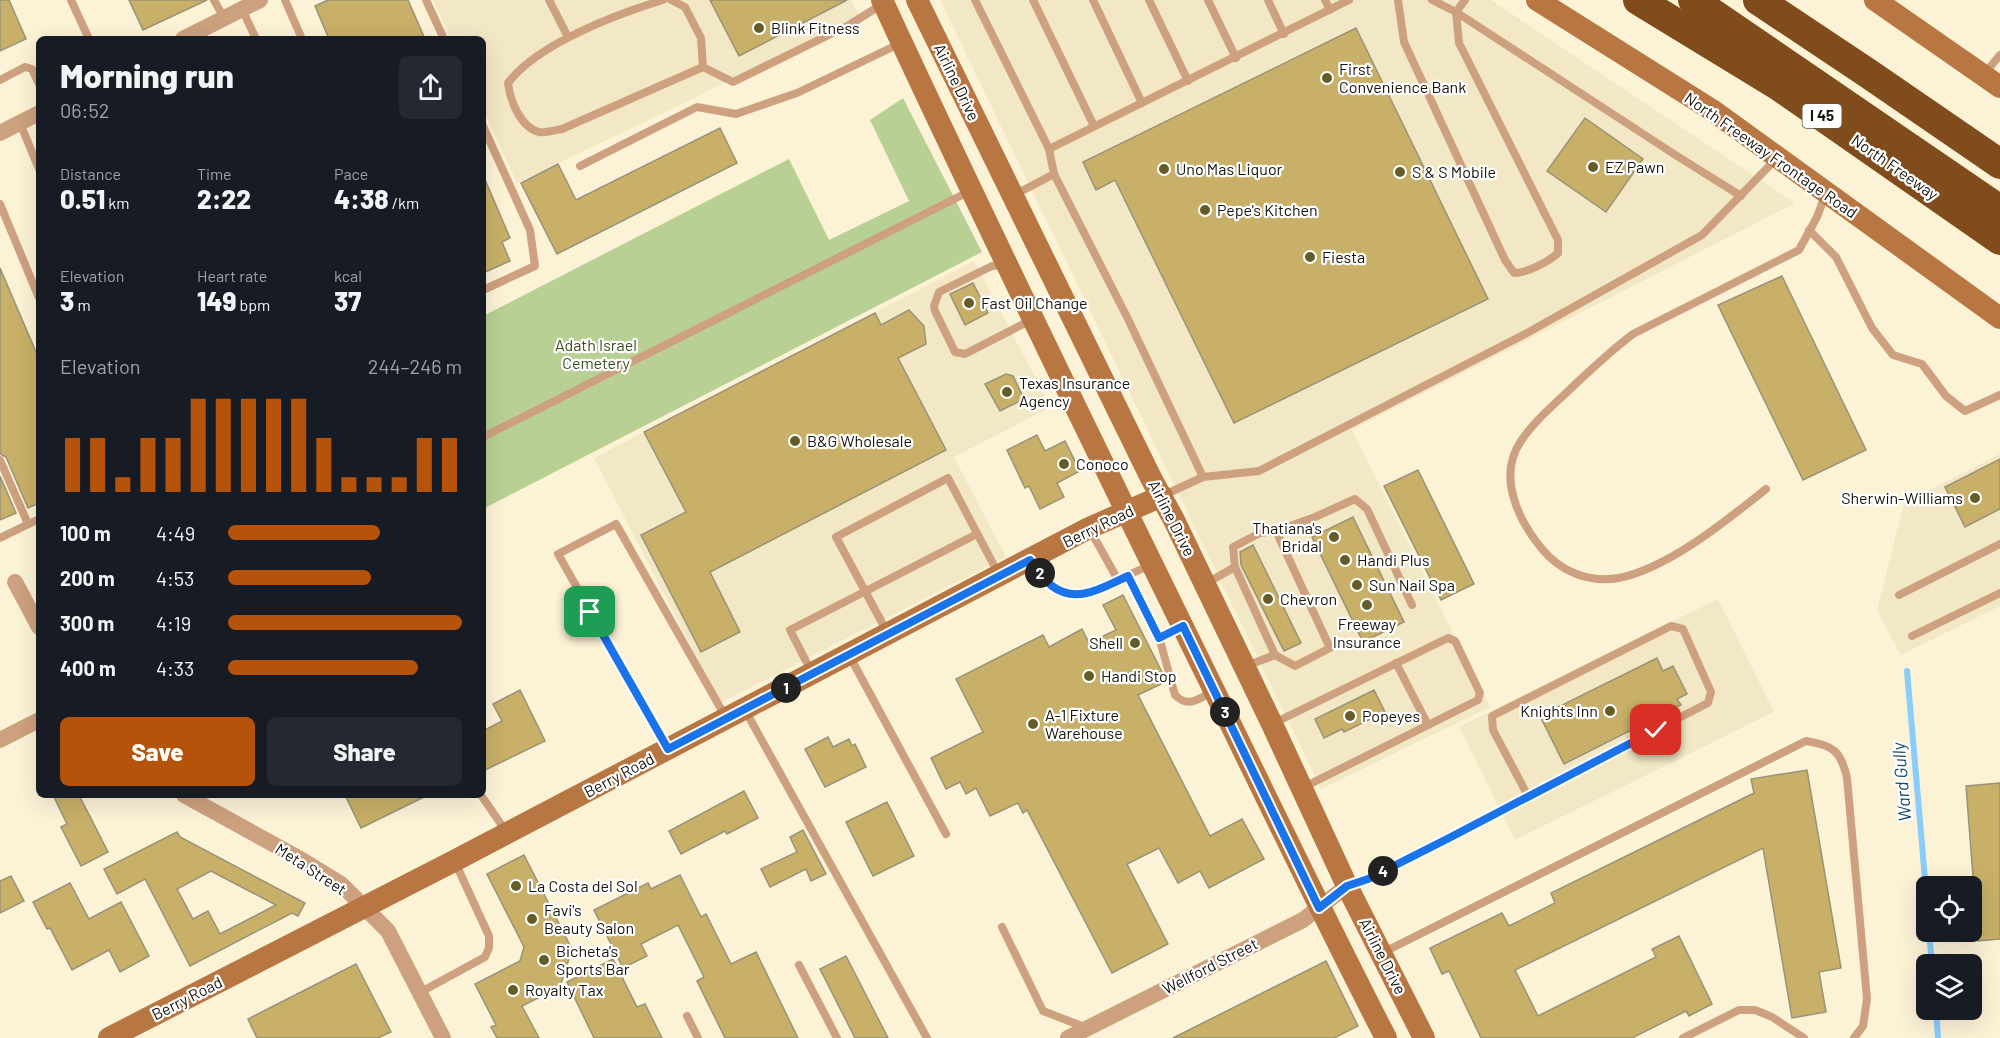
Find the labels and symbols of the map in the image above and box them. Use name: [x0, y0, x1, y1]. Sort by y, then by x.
place label: Blink Fitness: [771, 18, 860, 37]
marker: Blink Fitness: [752, 21, 766, 35]
street label: Airline Drive: [931, 40, 984, 123]
place label: First Convenience Bank: [1339, 59, 1466, 96]
marker: First Convenience Bank: [1320, 71, 1334, 85]
street label: North Freeway Frontage Road: [1681, 88, 1861, 222]
road number: I 45: [1802, 104, 1842, 128]
street label: North Freeway: [1848, 130, 1943, 204]
place label: EZ Pawn: [1605, 157, 1664, 176]
place label: Uno Mas Liquor: [1176, 159, 1283, 178]
marker: EZ Pawn: [1586, 160, 1600, 174]
marker: Uno Mas Liquor: [1157, 162, 1171, 176]
place label: S & S Mobile: [1412, 162, 1496, 181]
marker: S & S Mobile: [1393, 165, 1407, 179]
place label: Pepe's Kitchen: [1217, 200, 1318, 219]
marker: Pepe's Kitchen: [1198, 203, 1212, 217]
place label: Fiesta: [1322, 247, 1365, 266]
marker: Fiesta: [1303, 250, 1317, 264]
place label: Fast Oil Change: [981, 293, 1088, 312]
marker: Fast Oil Change: [962, 296, 976, 310]
park label: Adath Israel Cemetery: [555, 335, 637, 372]
place label: Texas Insurance Agency: [1019, 373, 1130, 410]
marker: Texas Insurance Agency: [1000, 385, 1014, 399]
place label: B&G Wholesale: [807, 431, 912, 450]
marker: B&G Wholesale: [788, 434, 802, 448]
place label: Conoco: [1076, 454, 1129, 473]
marker: Conoco: [1057, 457, 1071, 471]
street label: Airline Drive: [1145, 476, 1200, 559]
place label: Sherwin-Williams: [1841, 488, 1963, 507]
marker: Sherwin-Williams: [1968, 491, 1982, 505]
street label: Berry Road: [1059, 500, 1136, 551]
place label: Thatiana's Bridal: [1252, 518, 1322, 555]
marker: Thatiana's Bridal: [1327, 530, 1341, 544]
place label: Handi Plus: [1357, 550, 1430, 569]
marker: Handi Plus: [1338, 553, 1352, 567]
pin: 2: [1025, 558, 1055, 588]
place label: Sun Nail Spa: [1369, 575, 1455, 594]
marker: Sun Nail Spa: [1350, 578, 1364, 592]
pin: [564, 586, 615, 637]
place label: Chevron: [1280, 589, 1337, 608]
marker: Chevron: [1261, 592, 1275, 606]
marker: Freeway Insurance: [1360, 598, 1374, 612]
place label: Freeway Insurance: [1333, 614, 1401, 651]
place label: Shell: [1089, 633, 1123, 652]
marker: Shell: [1128, 636, 1142, 650]
place label: Handi Stop: [1101, 666, 1177, 685]
marker: Handi Stop: [1082, 669, 1096, 683]
pin: 1: [771, 673, 801, 703]
pin: 3: [1210, 697, 1240, 727]
place label: Knights Inn: [1520, 701, 1598, 720]
marker: Knights Inn: [1603, 704, 1617, 718]
pin: [1630, 704, 1681, 755]
place label: A-1 Fixture Warehouse: [1045, 705, 1123, 742]
place label: Popeyes: [1362, 706, 1420, 725]
marker: Popeyes: [1343, 709, 1357, 723]
marker: A-1 Fixture Warehouse: [1026, 717, 1040, 731]
water label: Ward Gully: [1886, 741, 1915, 823]
street label: Berry Road: [580, 748, 657, 801]
street label: Meta Street: [272, 839, 350, 899]
pin: 4: [1368, 856, 1398, 886]
place label: La Costa del Sol: [528, 876, 638, 895]
marker: La Costa del Sol: [509, 879, 523, 893]
place label: Favi's Beauty Salon: [544, 900, 634, 937]
marker: Favi's Beauty Salon: [525, 912, 539, 926]
street label: Airline Drive: [1356, 914, 1411, 997]
street label: Wellford Street: [1159, 933, 1261, 998]
place label: Bicheta's Sports Bar: [556, 941, 630, 978]
marker: Bicheta's Sports Bar: [537, 953, 551, 967]
street label: Berry Road: [148, 972, 225, 1023]
place label: Royalty Tax: [525, 980, 604, 999]
marker: Royalty Tax: [506, 983, 520, 997]

